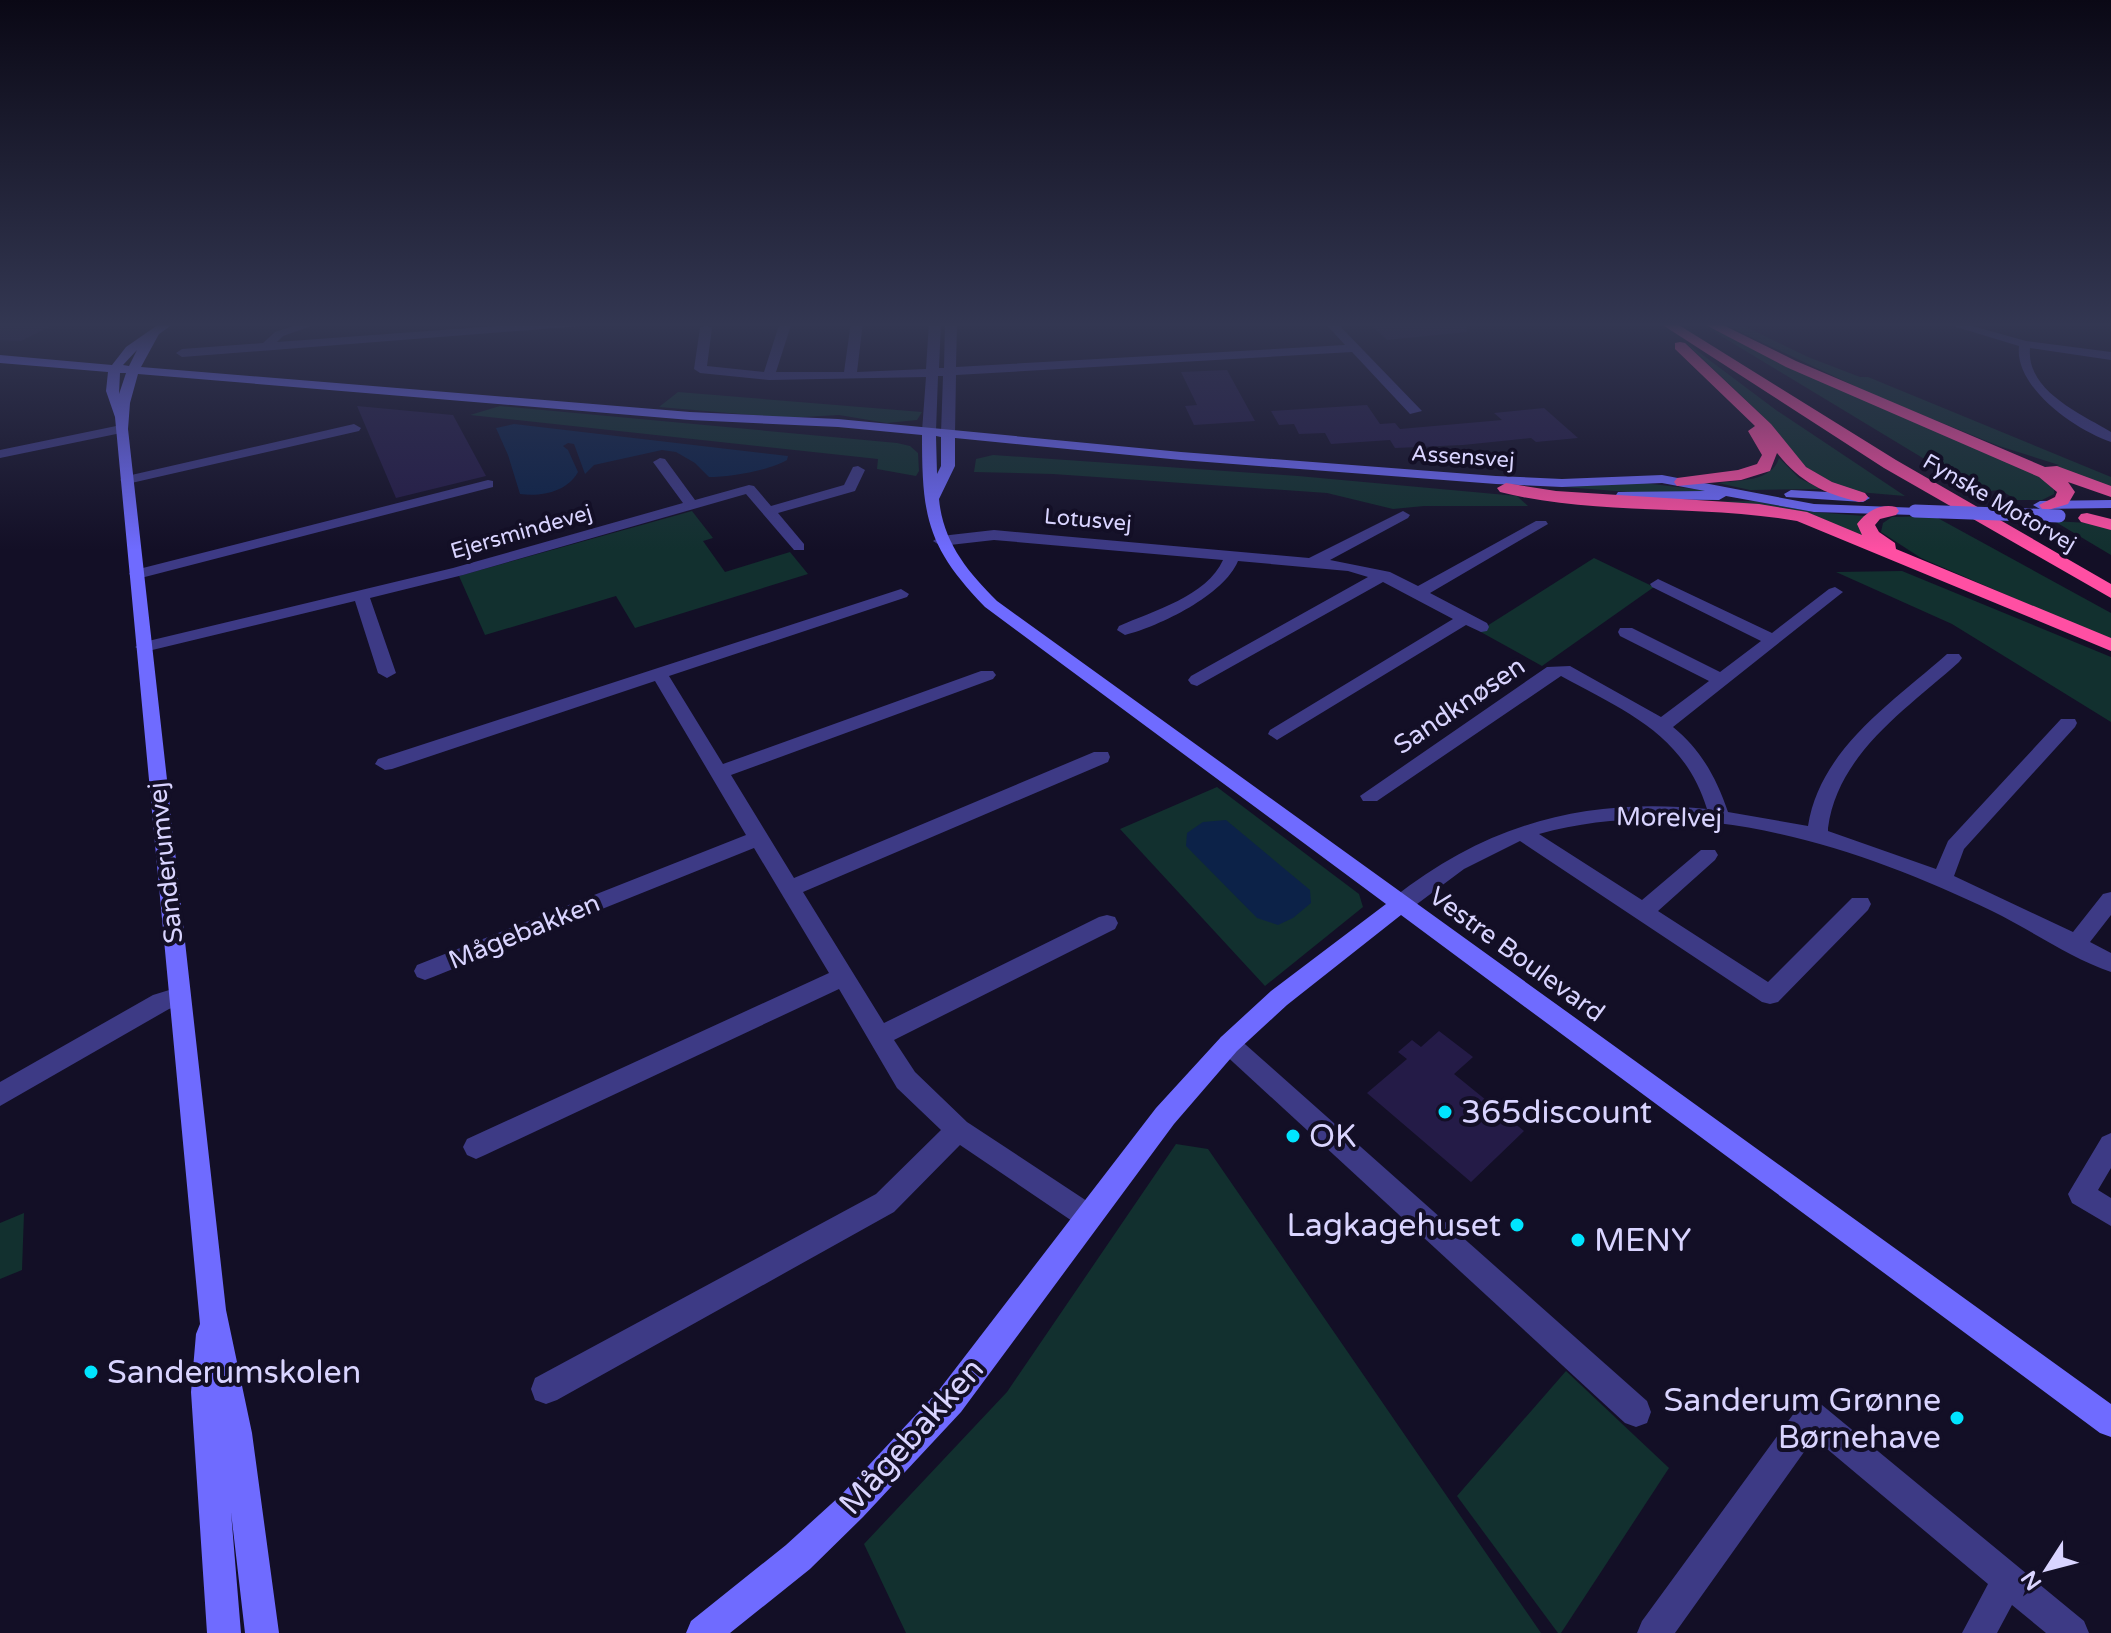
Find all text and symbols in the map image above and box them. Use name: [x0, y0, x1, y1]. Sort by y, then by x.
street label: Assensvej: [1410, 440, 1515, 474]
street label: Fynske Motorvej: [1918, 448, 2081, 557]
street label: Ejersmindevej: [448, 499, 595, 565]
street label: Lotusvej: [1043, 503, 1133, 537]
street label: Sandknøsen: [1388, 650, 1531, 761]
street label: Sanderumvej: [142, 781, 189, 945]
street label: Morelvej: [1616, 801, 1722, 834]
street label: Vestre Boulevard: [1423, 880, 1611, 1029]
street label: Mågebakken: [444, 887, 604, 976]
place label: 365discount: [1461, 1094, 1652, 1132]
marker: 365discount: [1436, 1103, 1454, 1121]
place label: OK: [1309, 1118, 1356, 1156]
marker: OK: [1284, 1127, 1302, 1145]
place label: Lagkagehuset: [1286, 1207, 1501, 1245]
marker: Lagkagehuset: [1508, 1216, 1526, 1234]
place label: MENY: [1594, 1222, 1691, 1260]
marker: MENY: [1569, 1231, 1587, 1249]
street label: Mågebakken: [832, 1351, 992, 1523]
place label: Sanderumskolen: [107, 1354, 361, 1392]
marker: Sanderumskolen: [82, 1363, 100, 1381]
place label: Sanderum Grønne Børnehave: [1664, 1382, 1941, 1457]
marker: Sanderum Grønne Børnehave: [1948, 1409, 1966, 1427]
north arrow: [2007, 1529, 2087, 1609]
text: N: [2016, 1565, 2047, 1595]

